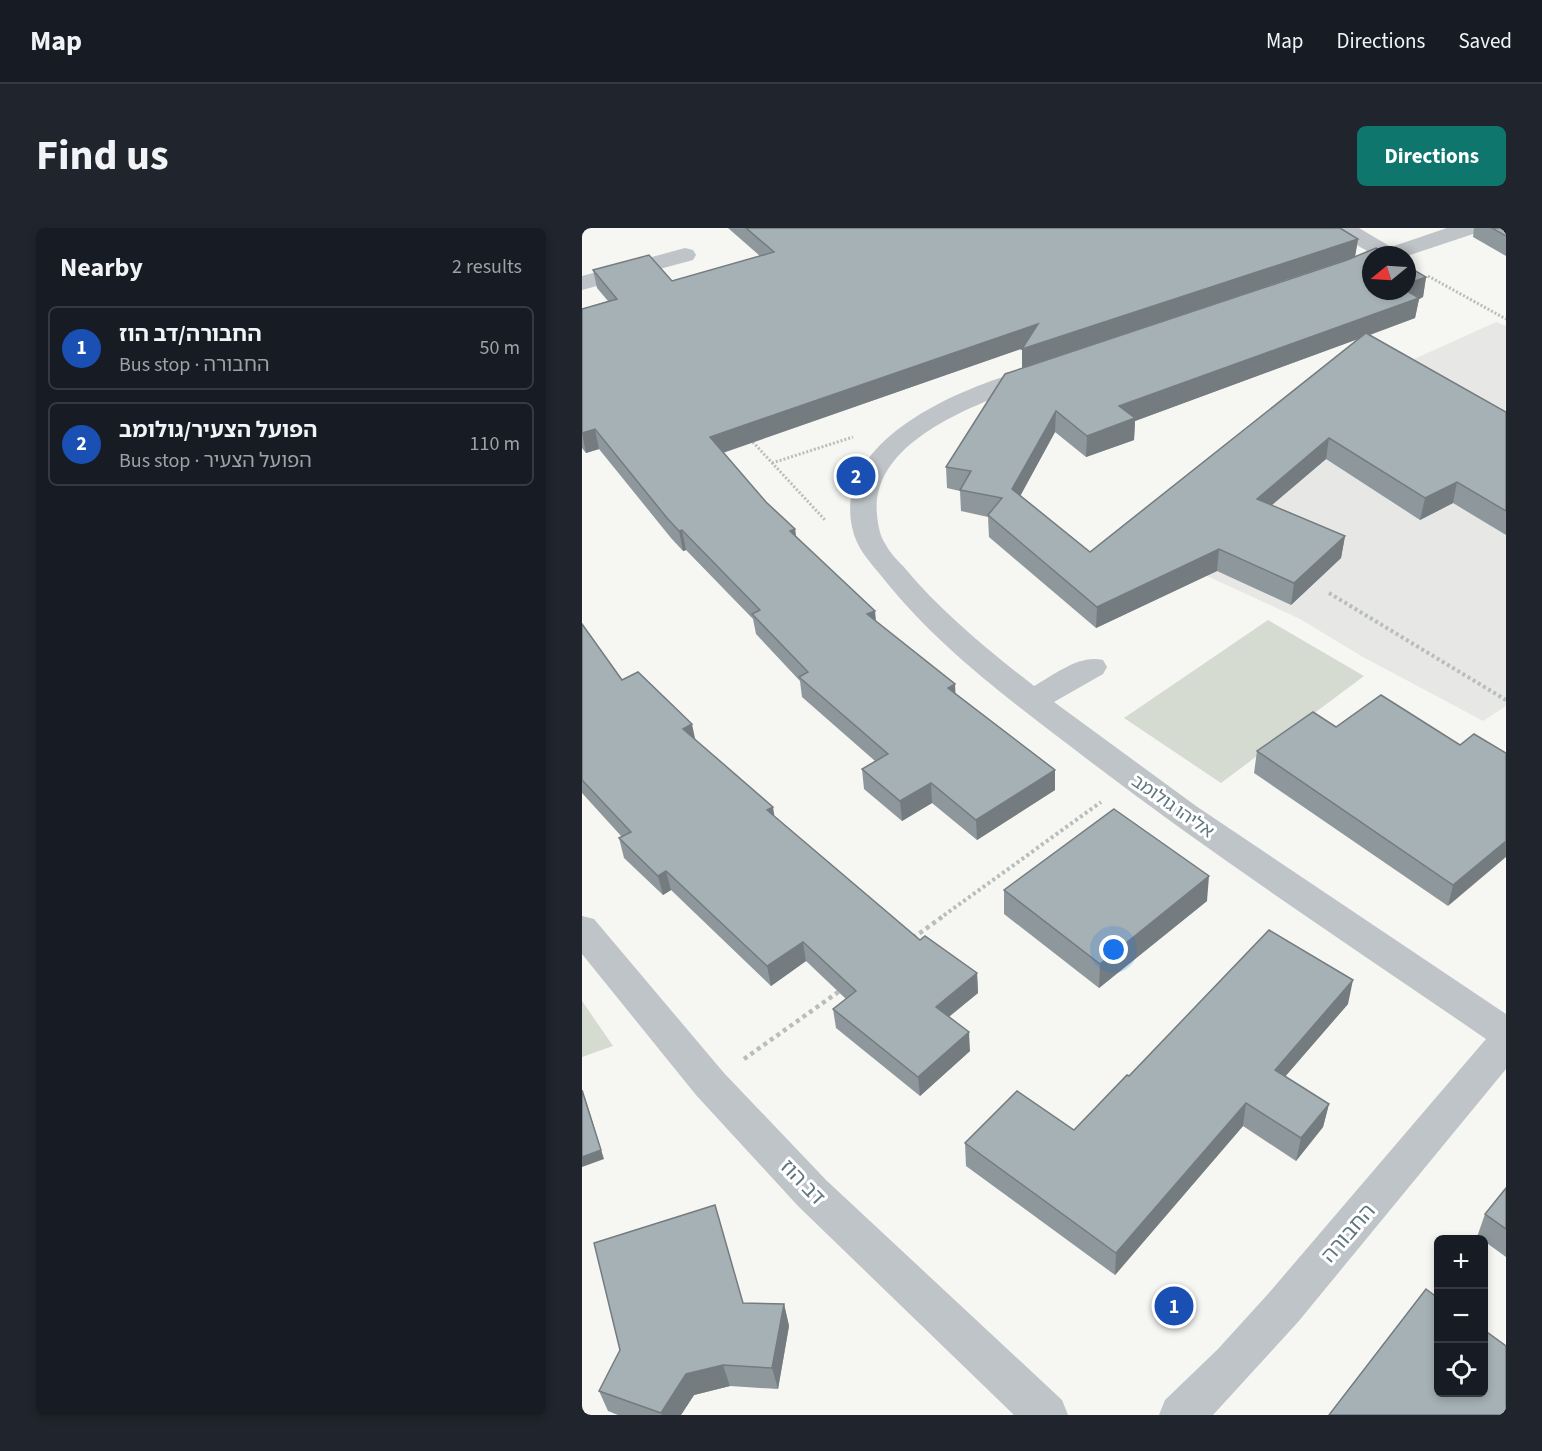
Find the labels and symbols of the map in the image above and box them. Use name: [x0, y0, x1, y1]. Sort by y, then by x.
north arrow: [1362, 246, 1416, 300]
pin: 2: [836, 454, 876, 498]
street label: אליהו גולומב: [1127, 769, 1219, 844]
your location: [1099, 935, 1128, 964]
street label: דב הוז: [774, 1152, 832, 1212]
street label: החבורה: [1314, 1197, 1382, 1269]
pin: 1: [1154, 1284, 1194, 1328]

